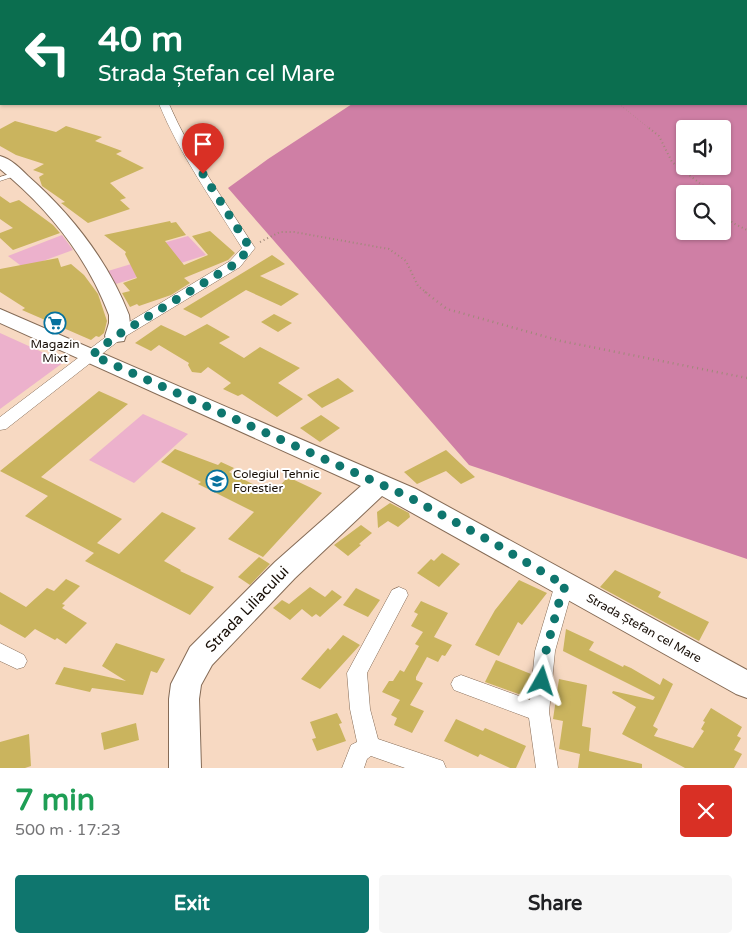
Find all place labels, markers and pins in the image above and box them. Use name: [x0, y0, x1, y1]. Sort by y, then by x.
pin: [182, 123, 224, 174]
supermarket icon: Magazin Mixt: [43, 311, 67, 335]
place label: Magazin Mixt: [31, 337, 79, 365]
place label: Colegiul Tehnic Forestier: [233, 467, 320, 495]
school or university icon: Colegiul Tehnic Forestier: [205, 469, 229, 493]

